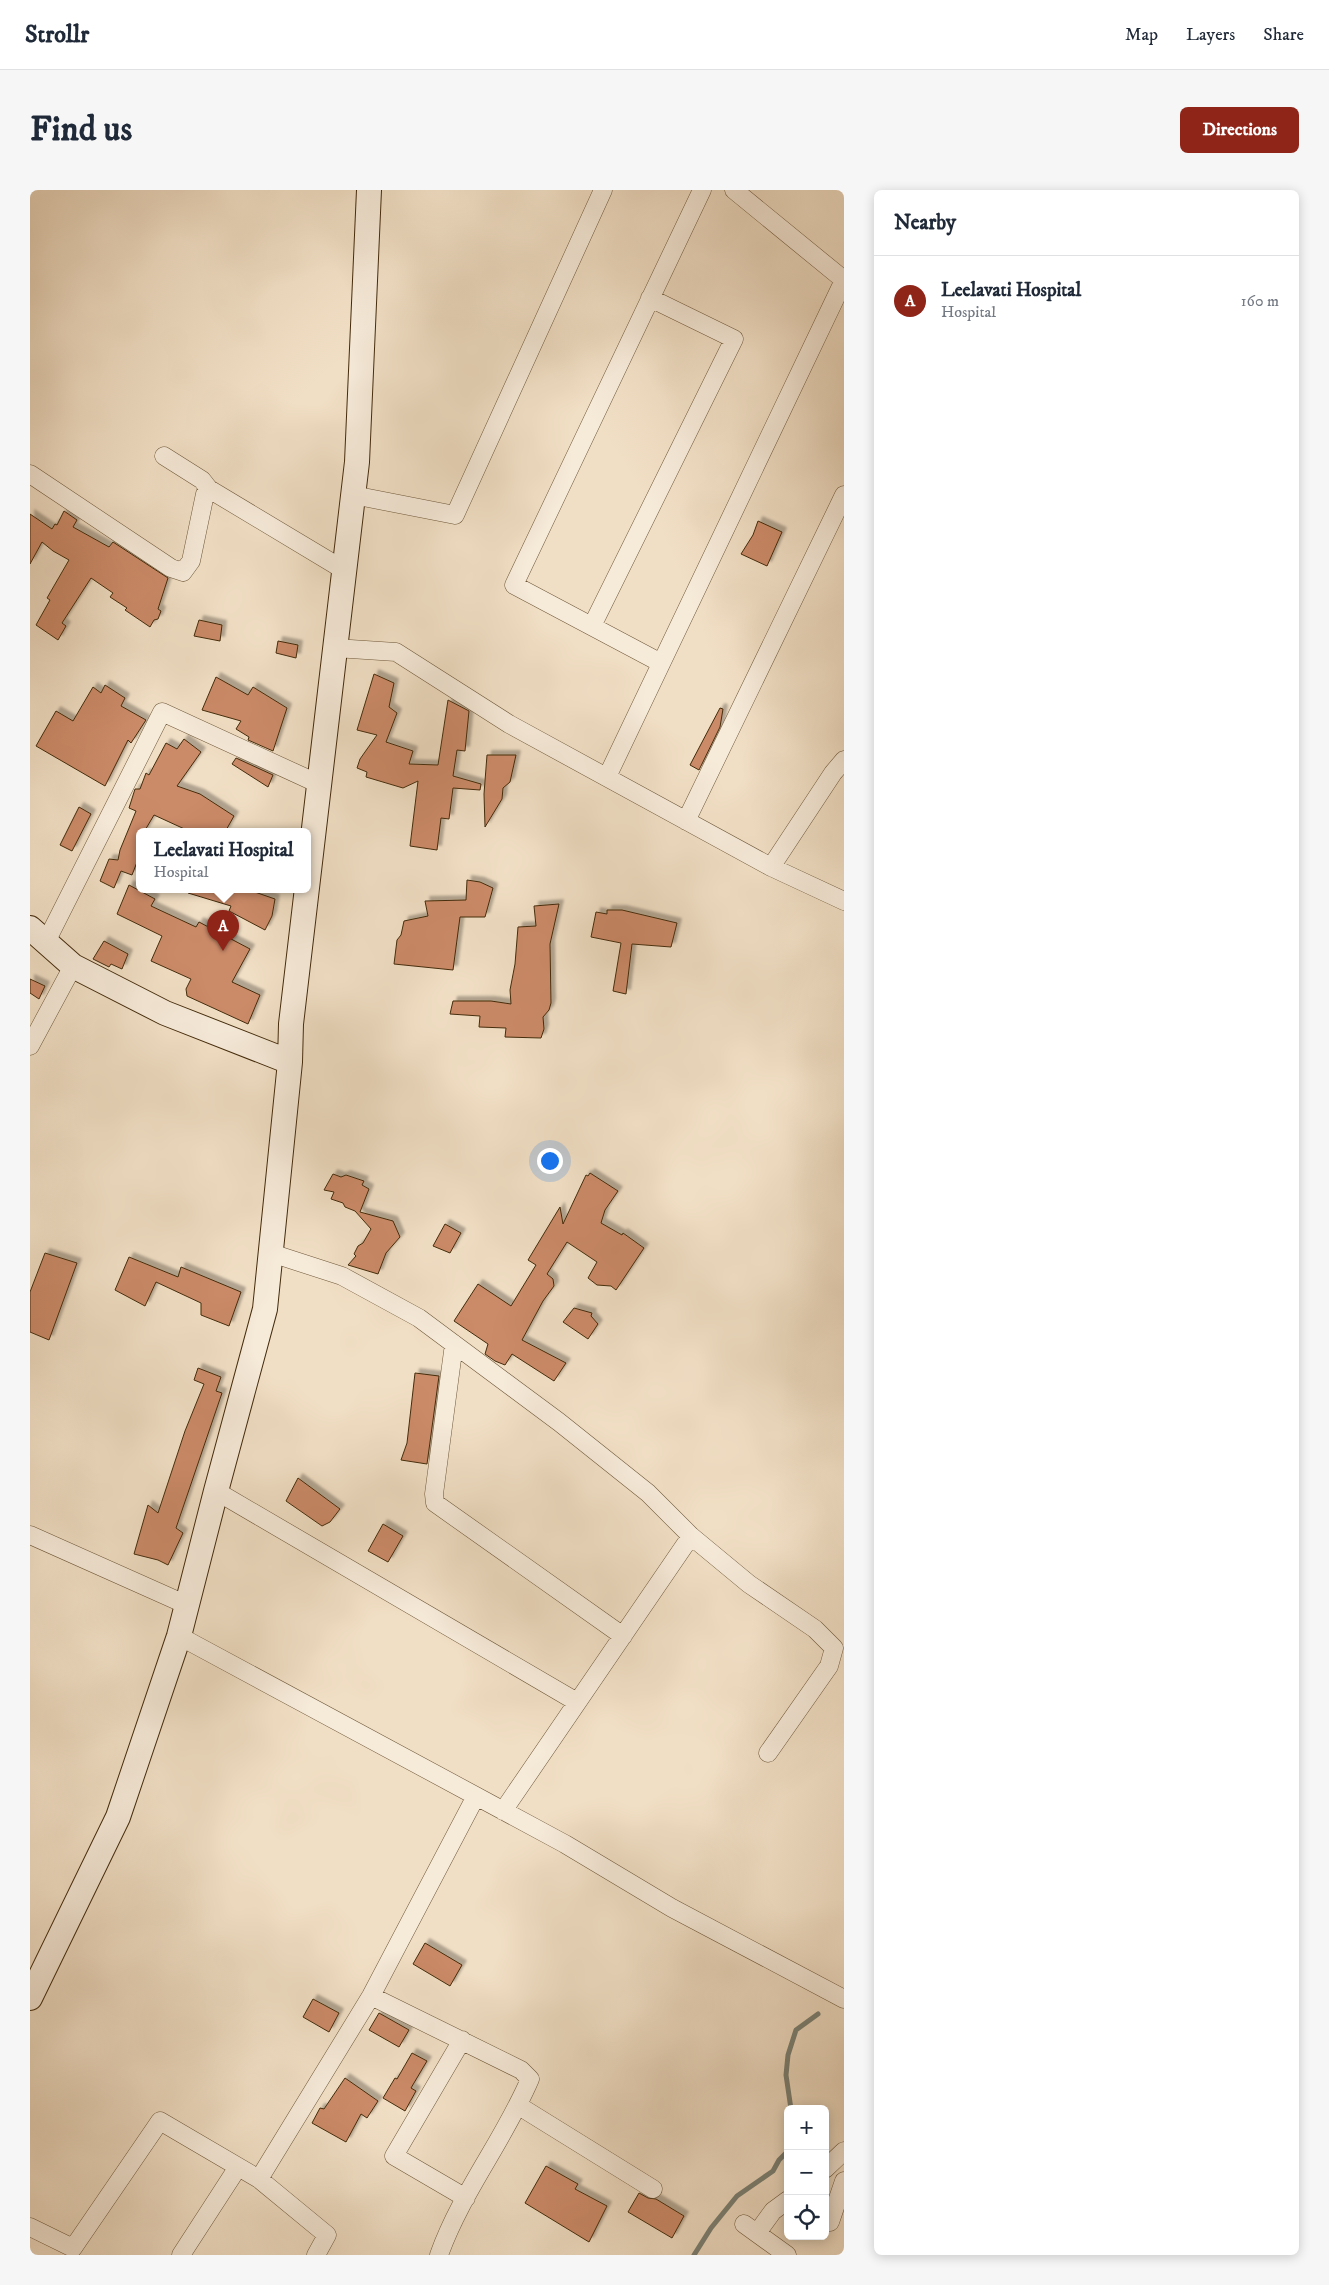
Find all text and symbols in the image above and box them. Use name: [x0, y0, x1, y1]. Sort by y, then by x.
text: Strollr: [25, 20, 89, 50]
text: Map: [1125, 24, 1158, 46]
text: Layers: [1186, 24, 1235, 46]
text: Share: [1263, 24, 1304, 46]
button: Directions: [1180, 107, 1299, 153]
text: Find us: [30, 108, 132, 152]
text: Nearby: [894, 210, 956, 236]
text: Leelavati Hospital: [941, 279, 1081, 302]
text: A: [905, 291, 915, 311]
text: 160 m: [1241, 291, 1279, 311]
text: Hospital: [941, 302, 996, 322]
popup: [136, 828, 311, 893]
text: Leelavati Hospital: [153, 839, 294, 862]
text: Hospital: [153, 862, 209, 882]
pin: A: [207, 910, 239, 951]
your location: [537, 1148, 563, 1174]
map controls: [784, 2105, 829, 2240]
button: +: [784, 2105, 829, 2150]
button: −: [784, 2150, 829, 2195]
button: locate: [784, 2195, 829, 2240]

